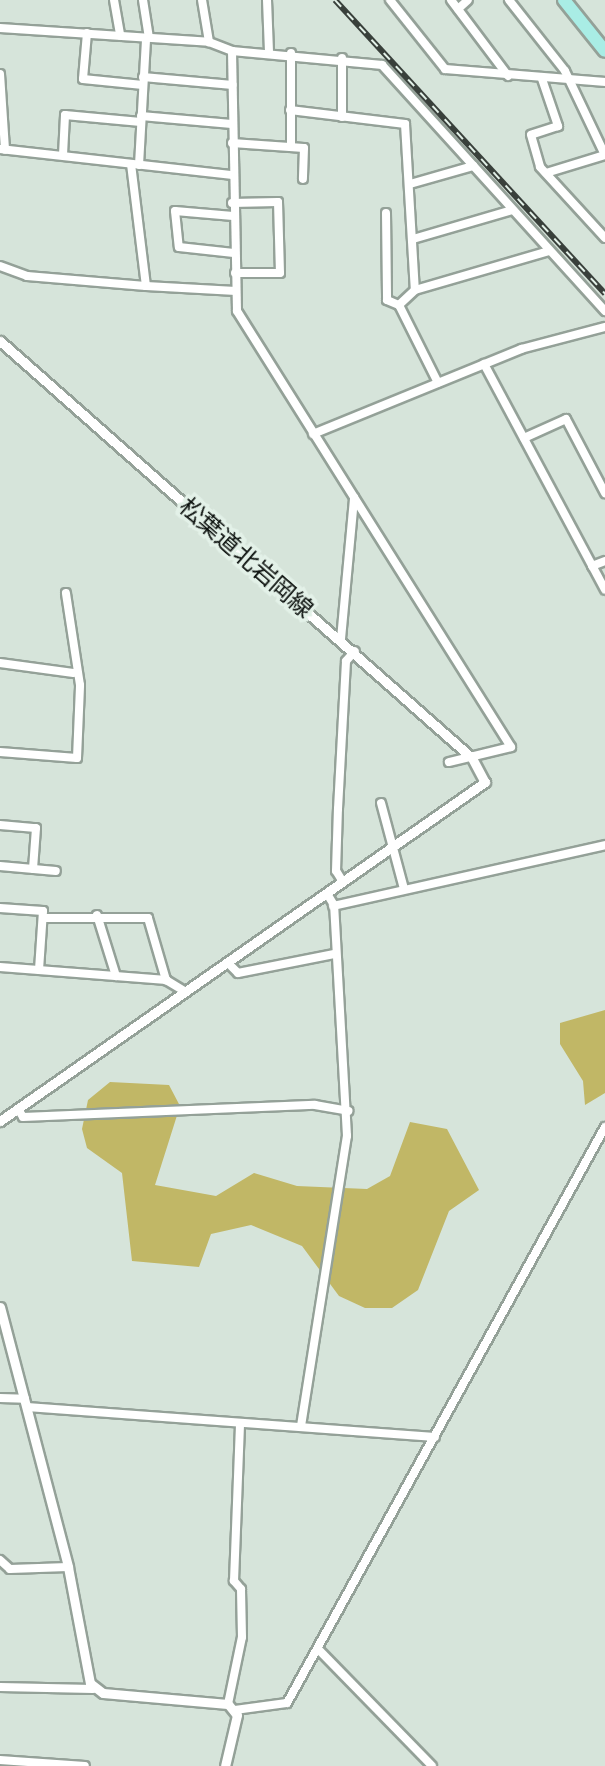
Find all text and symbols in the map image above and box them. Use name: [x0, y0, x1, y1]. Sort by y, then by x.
street label: 松葉道北岩岡線: [174, 491, 320, 623]

